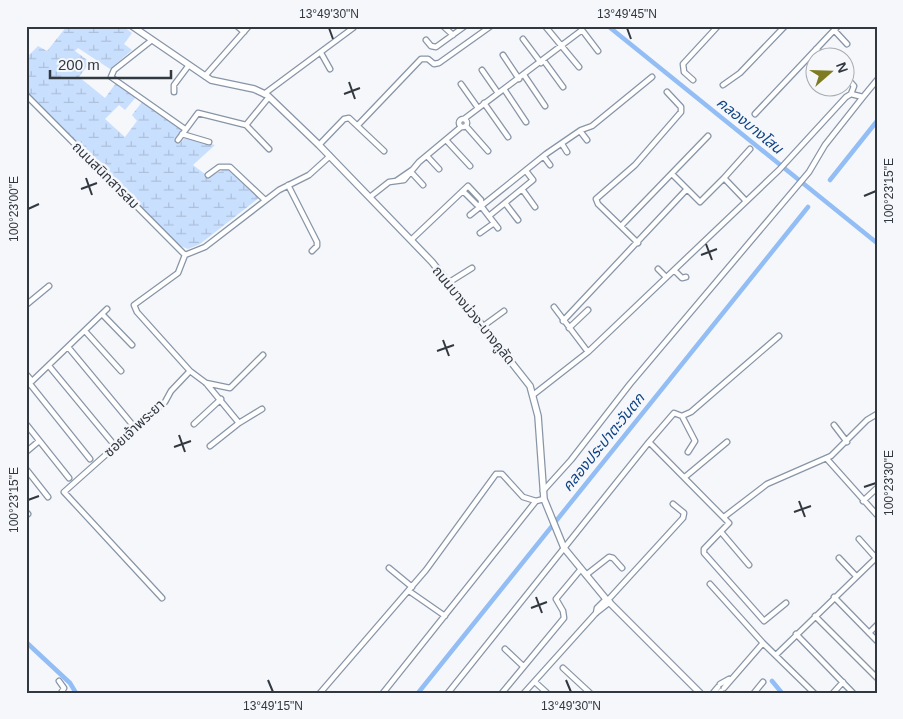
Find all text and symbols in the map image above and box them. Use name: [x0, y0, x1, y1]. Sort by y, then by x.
text: 13°49'30"N: [299, 7, 359, 21]
text: 13°49'45"N: [597, 7, 657, 21]
scale bar: [50, 48, 171, 80]
north arrow: [806, 48, 856, 98]
text: 200 m: [58, 56, 100, 73]
text: N: [833, 60, 851, 75]
water label: คลองบางโสน: [714, 93, 787, 157]
street label: ถนนสนิทสารสม: [69, 138, 143, 212]
text: 100°23'15"E: [882, 158, 896, 224]
text: 100°23'00"E: [7, 176, 21, 242]
street label: ถนนบางม่วง-บางคูลัด: [429, 263, 519, 368]
water label: คลองประปาตะวันตก: [558, 389, 648, 494]
street label: ซอยเจ้าพระยา: [101, 396, 167, 460]
text: 100°23'30"E: [882, 450, 896, 516]
text: 100°23'15"E: [7, 467, 21, 533]
text: 13°49'15"N: [243, 699, 303, 713]
text: 13°49'30"N: [541, 699, 601, 713]

